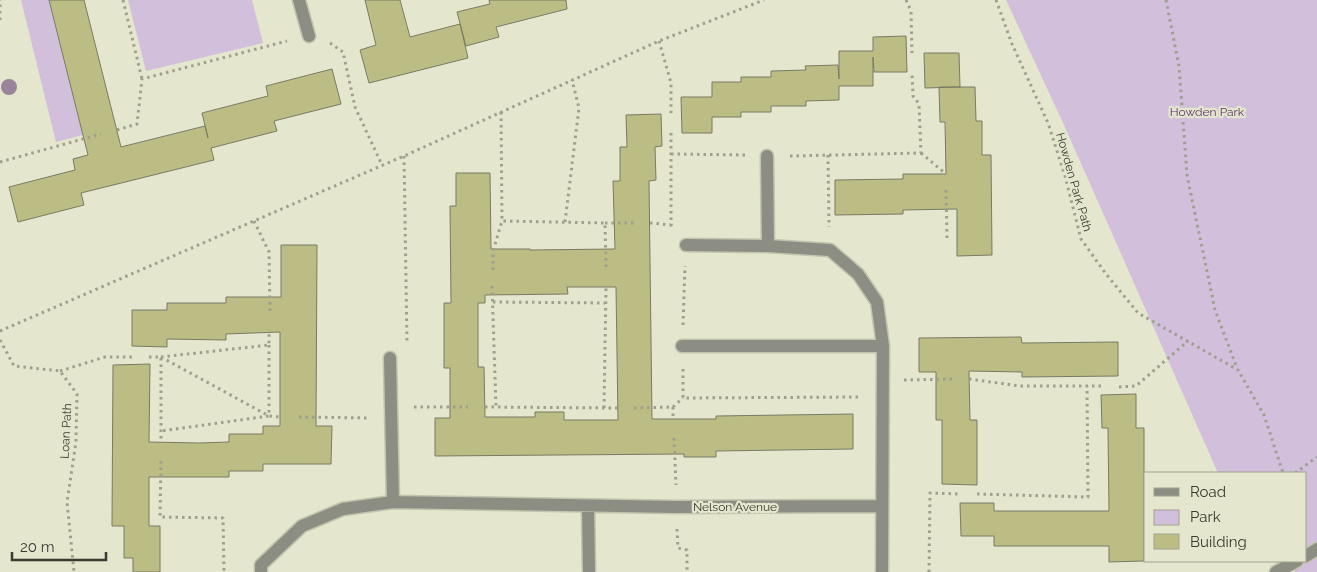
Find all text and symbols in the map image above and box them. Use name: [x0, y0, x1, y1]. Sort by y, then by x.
park label: Howden Park: [1170, 105, 1245, 119]
street label: Howden Park Path: [1053, 131, 1095, 233]
street label: Loan Path: [58, 403, 74, 459]
legend: [1144, 472, 1307, 562]
text: Road: [1190, 483, 1226, 501]
street label: Nelson Avenue: [693, 500, 777, 514]
text: Park: [1190, 508, 1221, 526]
scale bar: [12, 530, 106, 562]
text: Building: [1190, 533, 1247, 551]
text: 20 m: [20, 538, 55, 556]

